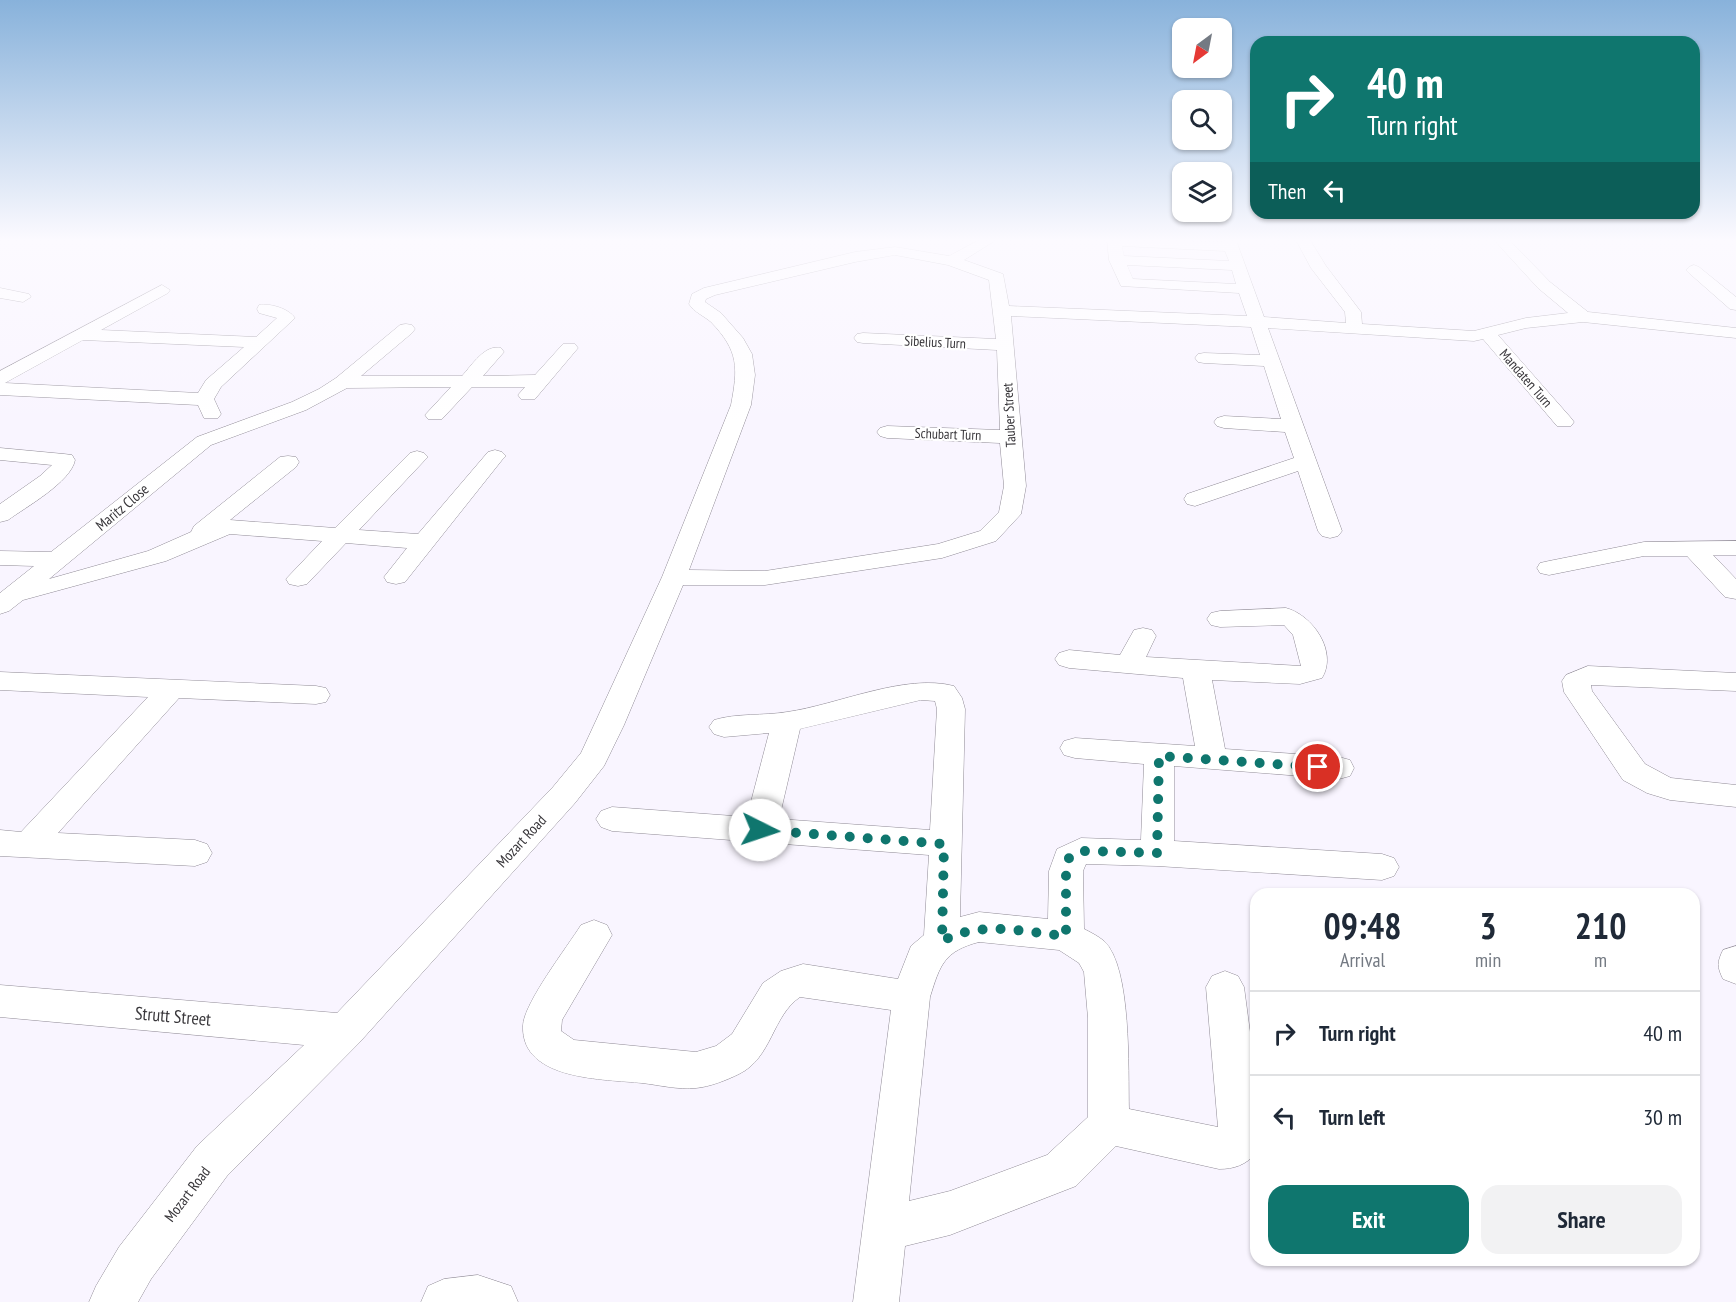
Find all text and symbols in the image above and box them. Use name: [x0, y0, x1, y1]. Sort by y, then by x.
north arrow: [1172, 18, 1232, 78]
map controls: [1172, 18, 1232, 222]
text: 40 m: [1367, 55, 1444, 110]
icon: right: [1268, 60, 1346, 138]
button: search: [1172, 90, 1232, 150]
text: Turn right: [1367, 108, 1458, 142]
button: layers: [1172, 162, 1232, 222]
icon: left: [1318, 174, 1351, 207]
text: Then: [1268, 177, 1306, 205]
street label: Sibelius Turn: [904, 331, 966, 353]
street label: Mandaten Turn: [1496, 345, 1556, 411]
street label: Tauber Street: [998, 382, 1020, 448]
street label: Schubart Turn: [914, 424, 982, 444]
street label: Maritz Close: [92, 479, 152, 535]
pin: [1292, 741, 1343, 792]
icon: arrive: [1301, 750, 1334, 783]
position arrow: [728, 798, 792, 862]
street label: Mozart Road: [492, 811, 550, 871]
text: 09:48: [1324, 902, 1401, 949]
text: 3: [1479, 902, 1497, 949]
text: 210: [1575, 902, 1626, 949]
text: Arrival: [1340, 947, 1385, 973]
text: min: [1475, 947, 1501, 973]
text: m: [1594, 947, 1607, 973]
street label: Strutt Street: [134, 1001, 212, 1031]
icon: right: [1268, 1017, 1301, 1050]
text: Turn right: [1319, 1019, 1396, 1047]
text: 40 m: [1643, 1019, 1682, 1047]
icon: left: [1268, 1101, 1301, 1134]
text: Turn left: [1319, 1103, 1385, 1131]
text: 30 m: [1643, 1103, 1682, 1131]
street label: Mozart Road: [160, 1162, 214, 1226]
button: Exit: [1268, 1185, 1469, 1254]
button: Share: [1481, 1185, 1682, 1254]

